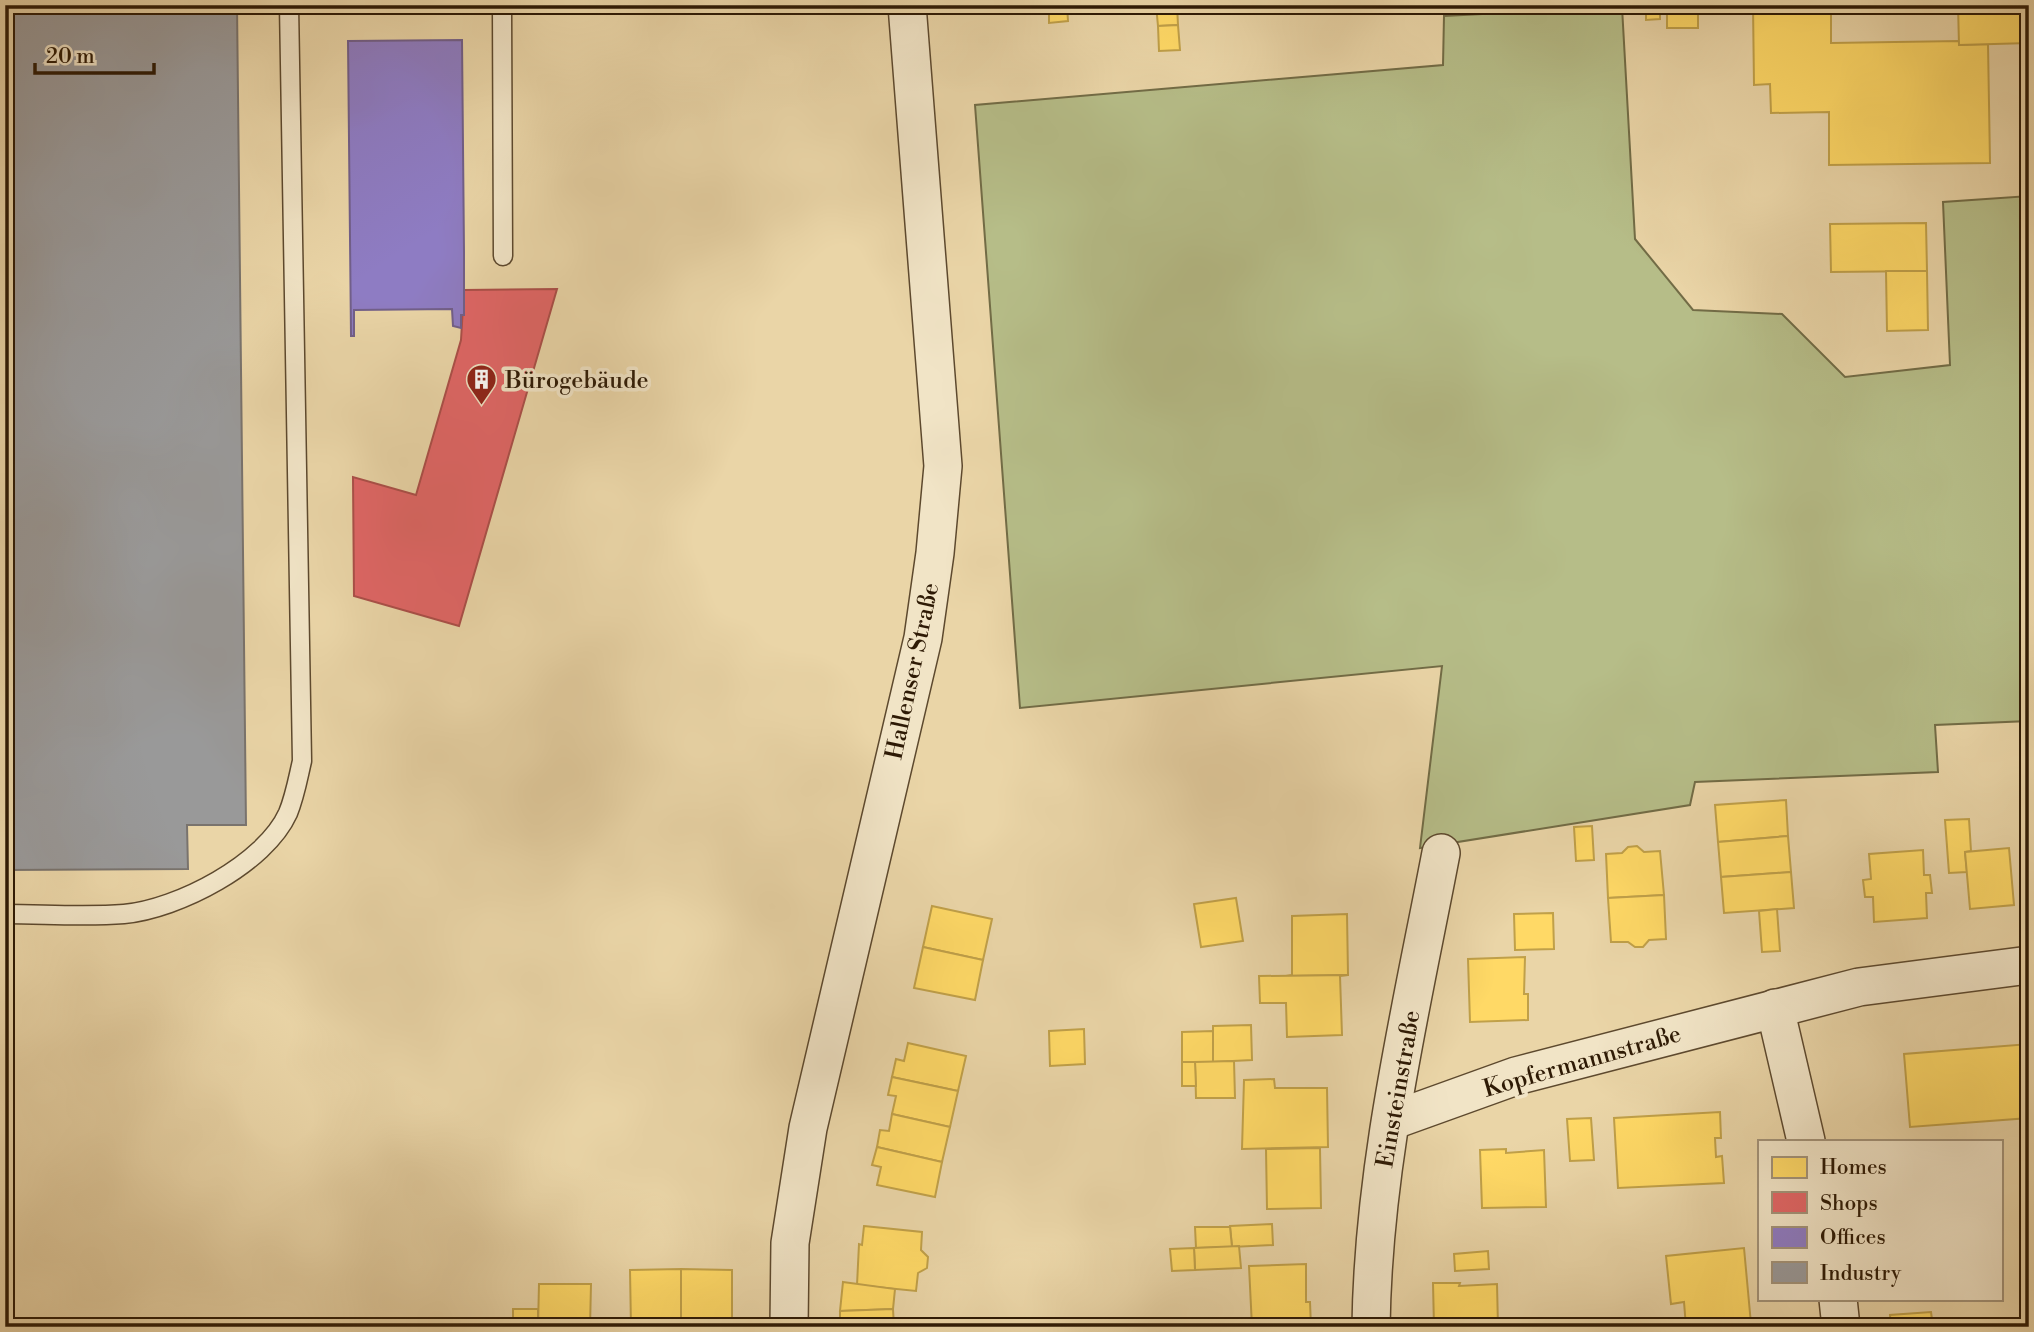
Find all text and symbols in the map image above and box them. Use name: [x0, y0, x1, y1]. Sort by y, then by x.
scale bar: [35, 32, 154, 76]
text: 20 m: [46, 44, 95, 70]
building icon: Bürogebäude: [465, 363, 499, 407]
place label: Bürogebäude: [504, 366, 649, 396]
street label: Hallenser Straße: [880, 580, 946, 762]
street label: Einsteinstraße: [1370, 1008, 1428, 1170]
street label: Kopfermannstraße: [1480, 1019, 1685, 1105]
legend: [1758, 1140, 2002, 1300]
text: Homes: [1820, 1155, 1887, 1181]
text: Shops: [1820, 1191, 1878, 1217]
text: Offices: [1820, 1225, 1886, 1251]
text: Industry: [1820, 1261, 1902, 1287]

